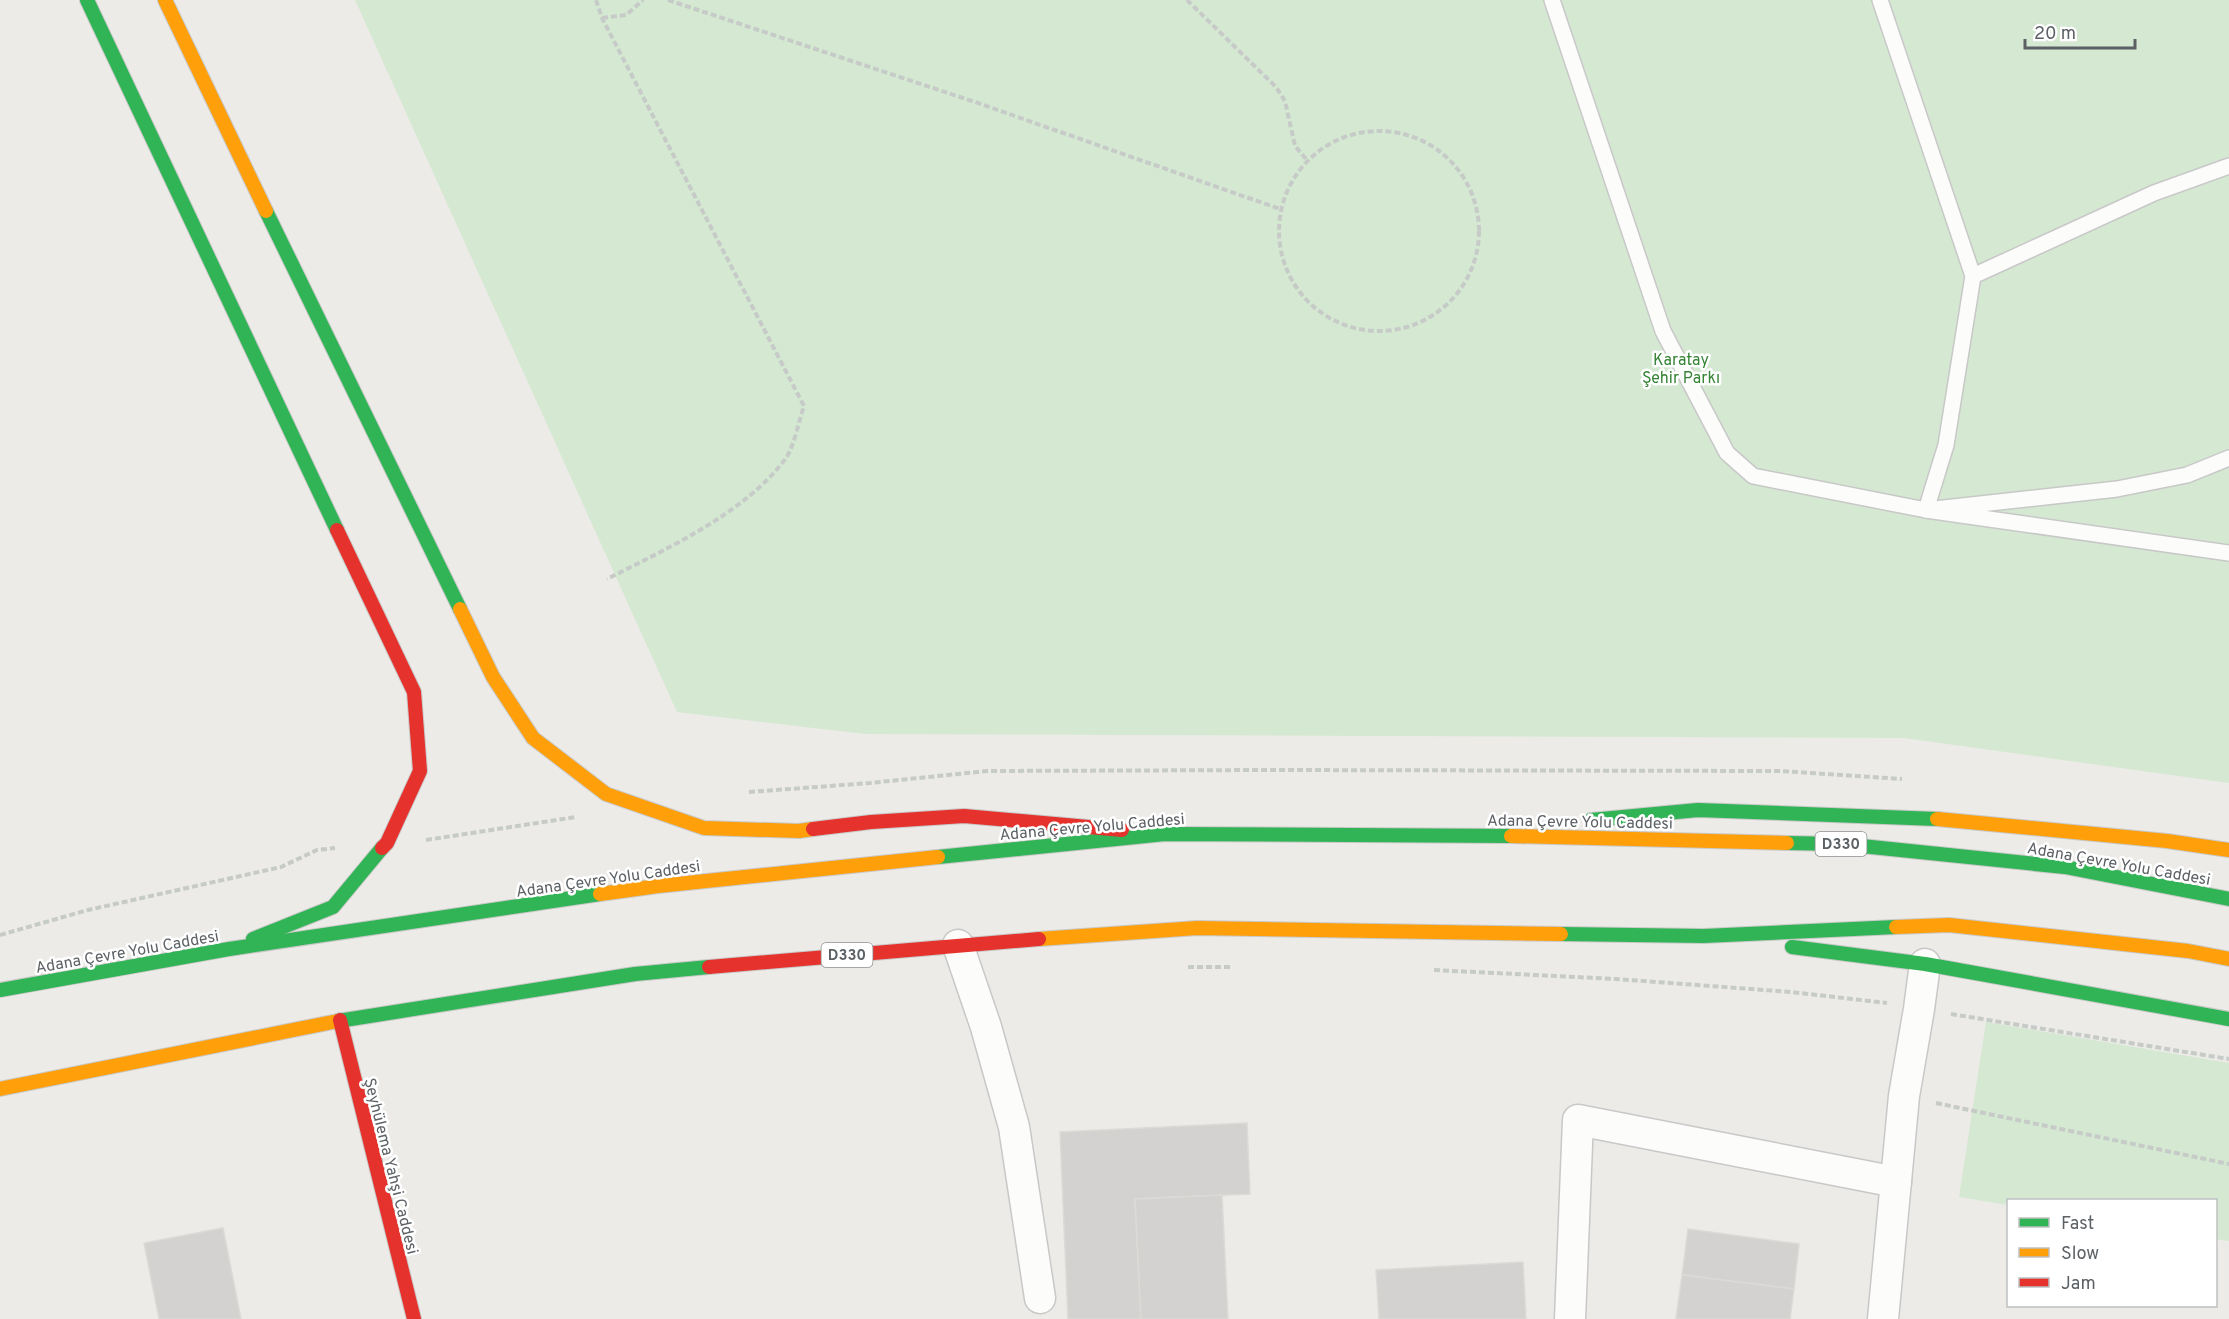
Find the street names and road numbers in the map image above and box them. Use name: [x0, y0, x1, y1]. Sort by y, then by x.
street label: Adana Çevre Yolu Caddesi: [999, 810, 1186, 846]
street label: Adana Çevre Yolu Caddesi: [1487, 811, 1673, 835]
road number: D330: [1816, 832, 1866, 856]
street label: Adana Çevre Yolu Caddesi: [2025, 839, 2212, 891]
street label: Adana Çevre Yolu Caddesi: [515, 857, 702, 903]
street label: Adana Çevre Yolu Caddesi: [34, 927, 221, 979]
road number: D330: [822, 943, 872, 967]
street label: Şeyhülema Yahşi Caddesi: [358, 1076, 422, 1257]

